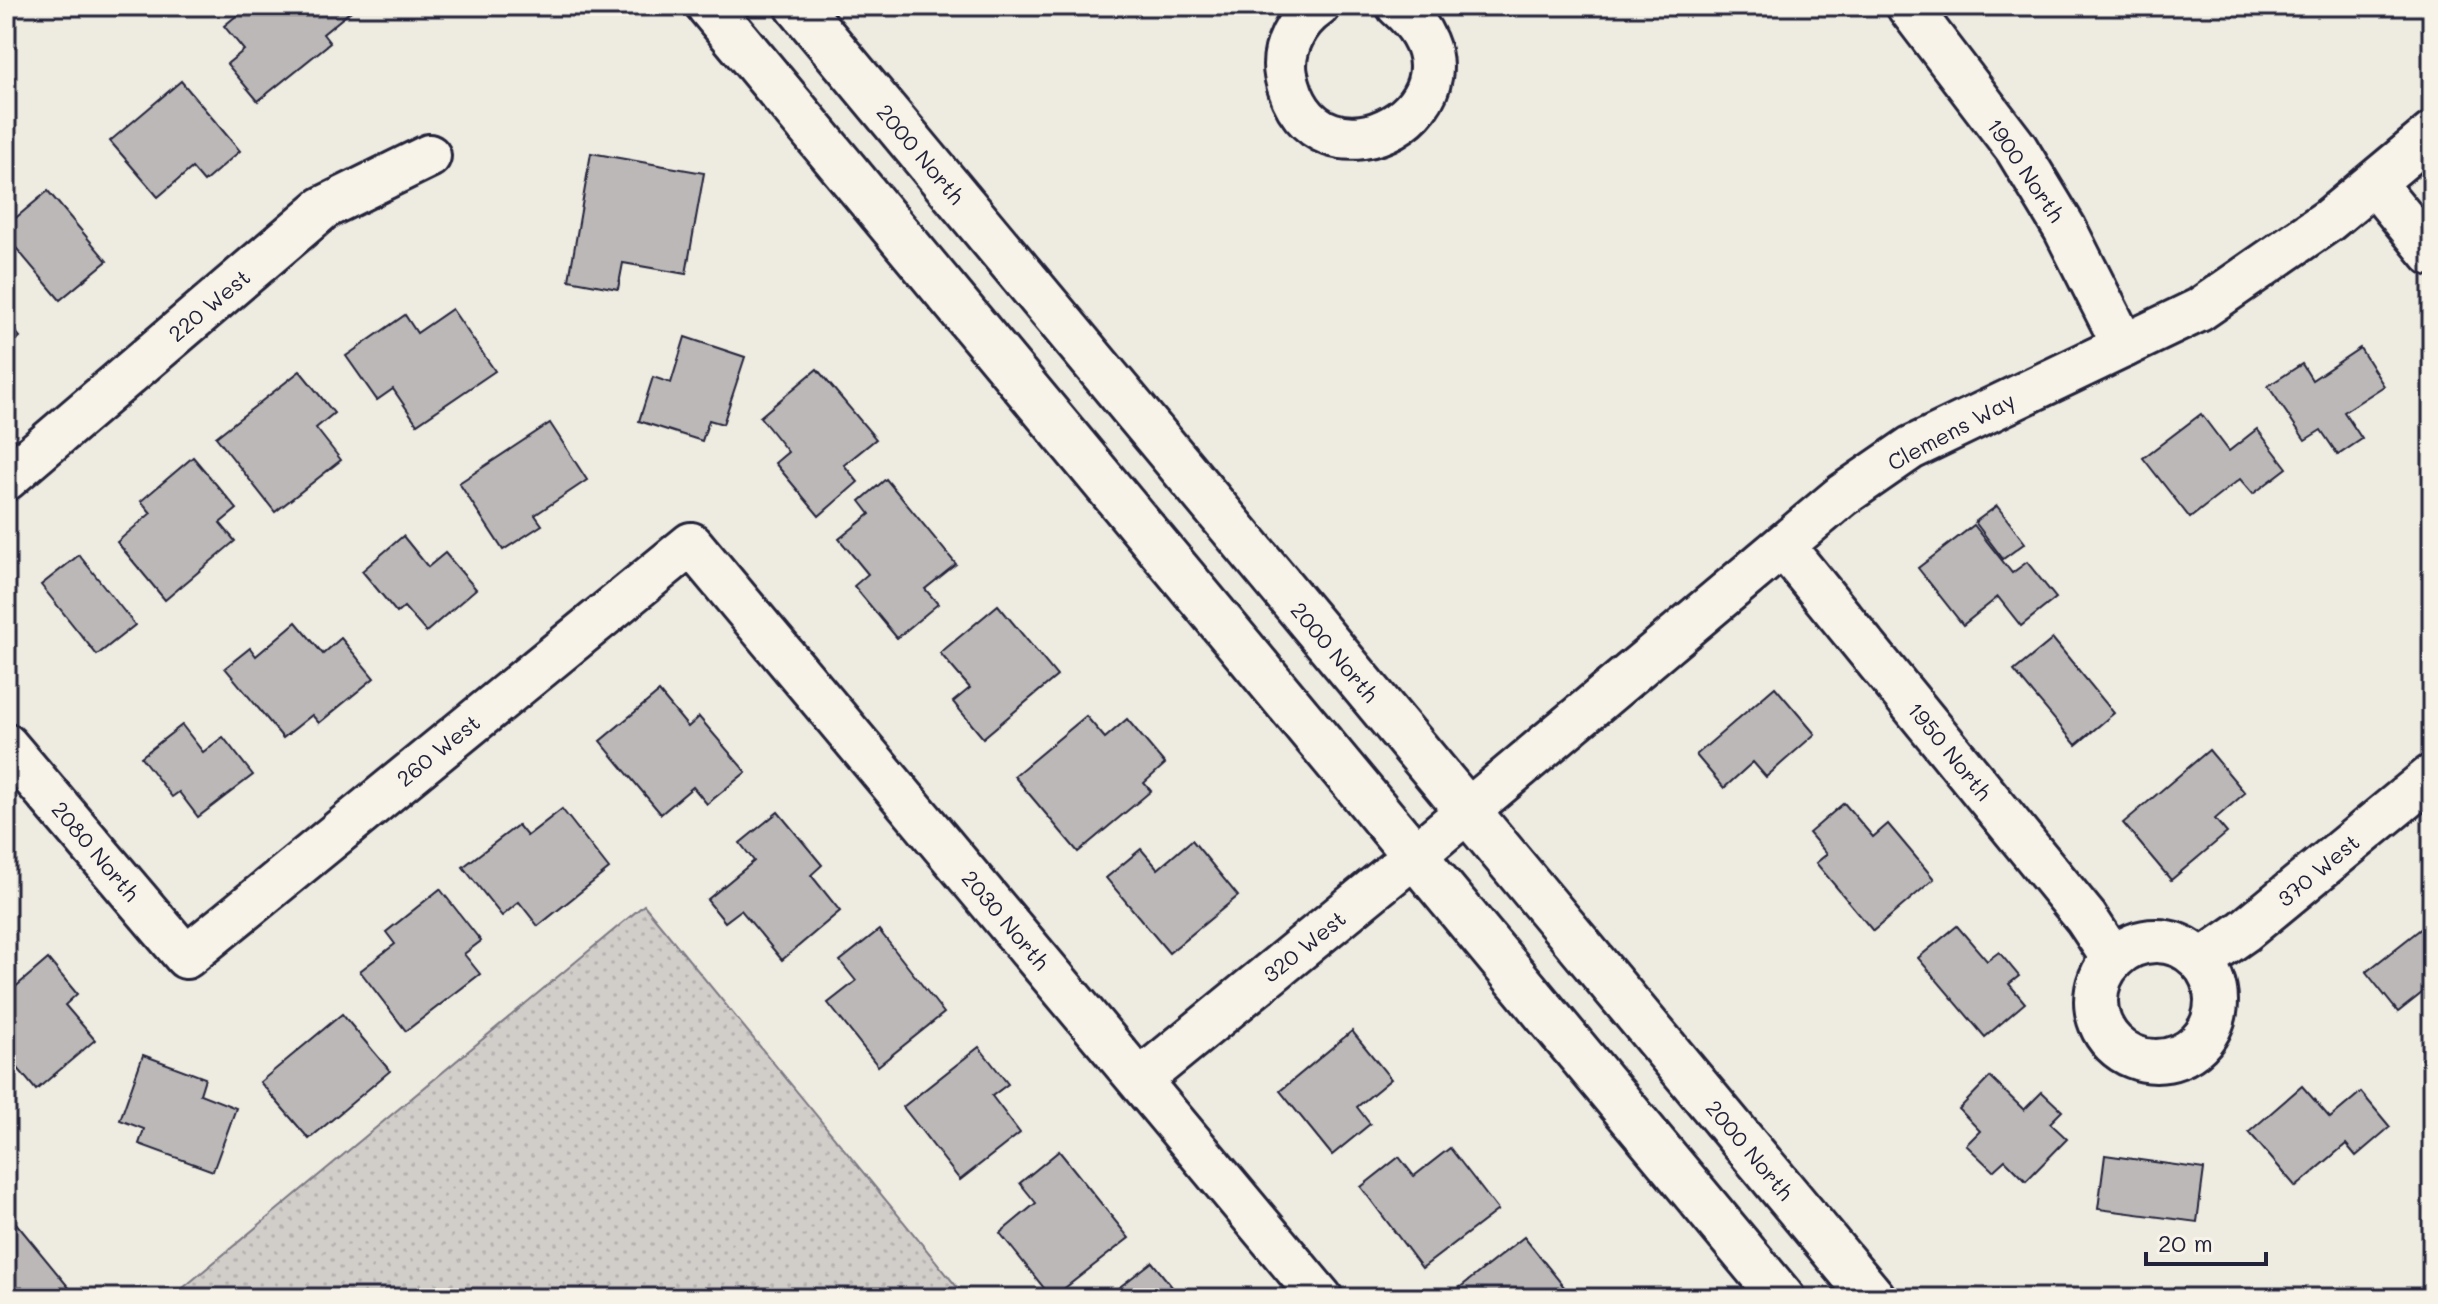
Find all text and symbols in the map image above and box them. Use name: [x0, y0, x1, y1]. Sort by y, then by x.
street label: 2000 North: [871, 98, 971, 210]
street label: 1900 North: [1981, 112, 2071, 228]
street label: 220 West: [162, 262, 256, 348]
street label: Clemens Way: [1882, 385, 2020, 477]
street label: 2000 North: [1285, 596, 1385, 708]
street label: 1950 North: [1901, 696, 1999, 806]
street label: 260 West: [390, 707, 486, 793]
street label: 2080 North: [46, 795, 146, 907]
street label: 370 West: [2271, 827, 2365, 913]
street label: 2030 North: [956, 864, 1056, 976]
street label: 320 West: [1256, 904, 1352, 988]
street label: 2000 North: [1700, 1094, 1800, 1206]
scale bar: [2146, 1216, 2266, 1266]
text: 20 m: [2158, 1227, 2213, 1258]

